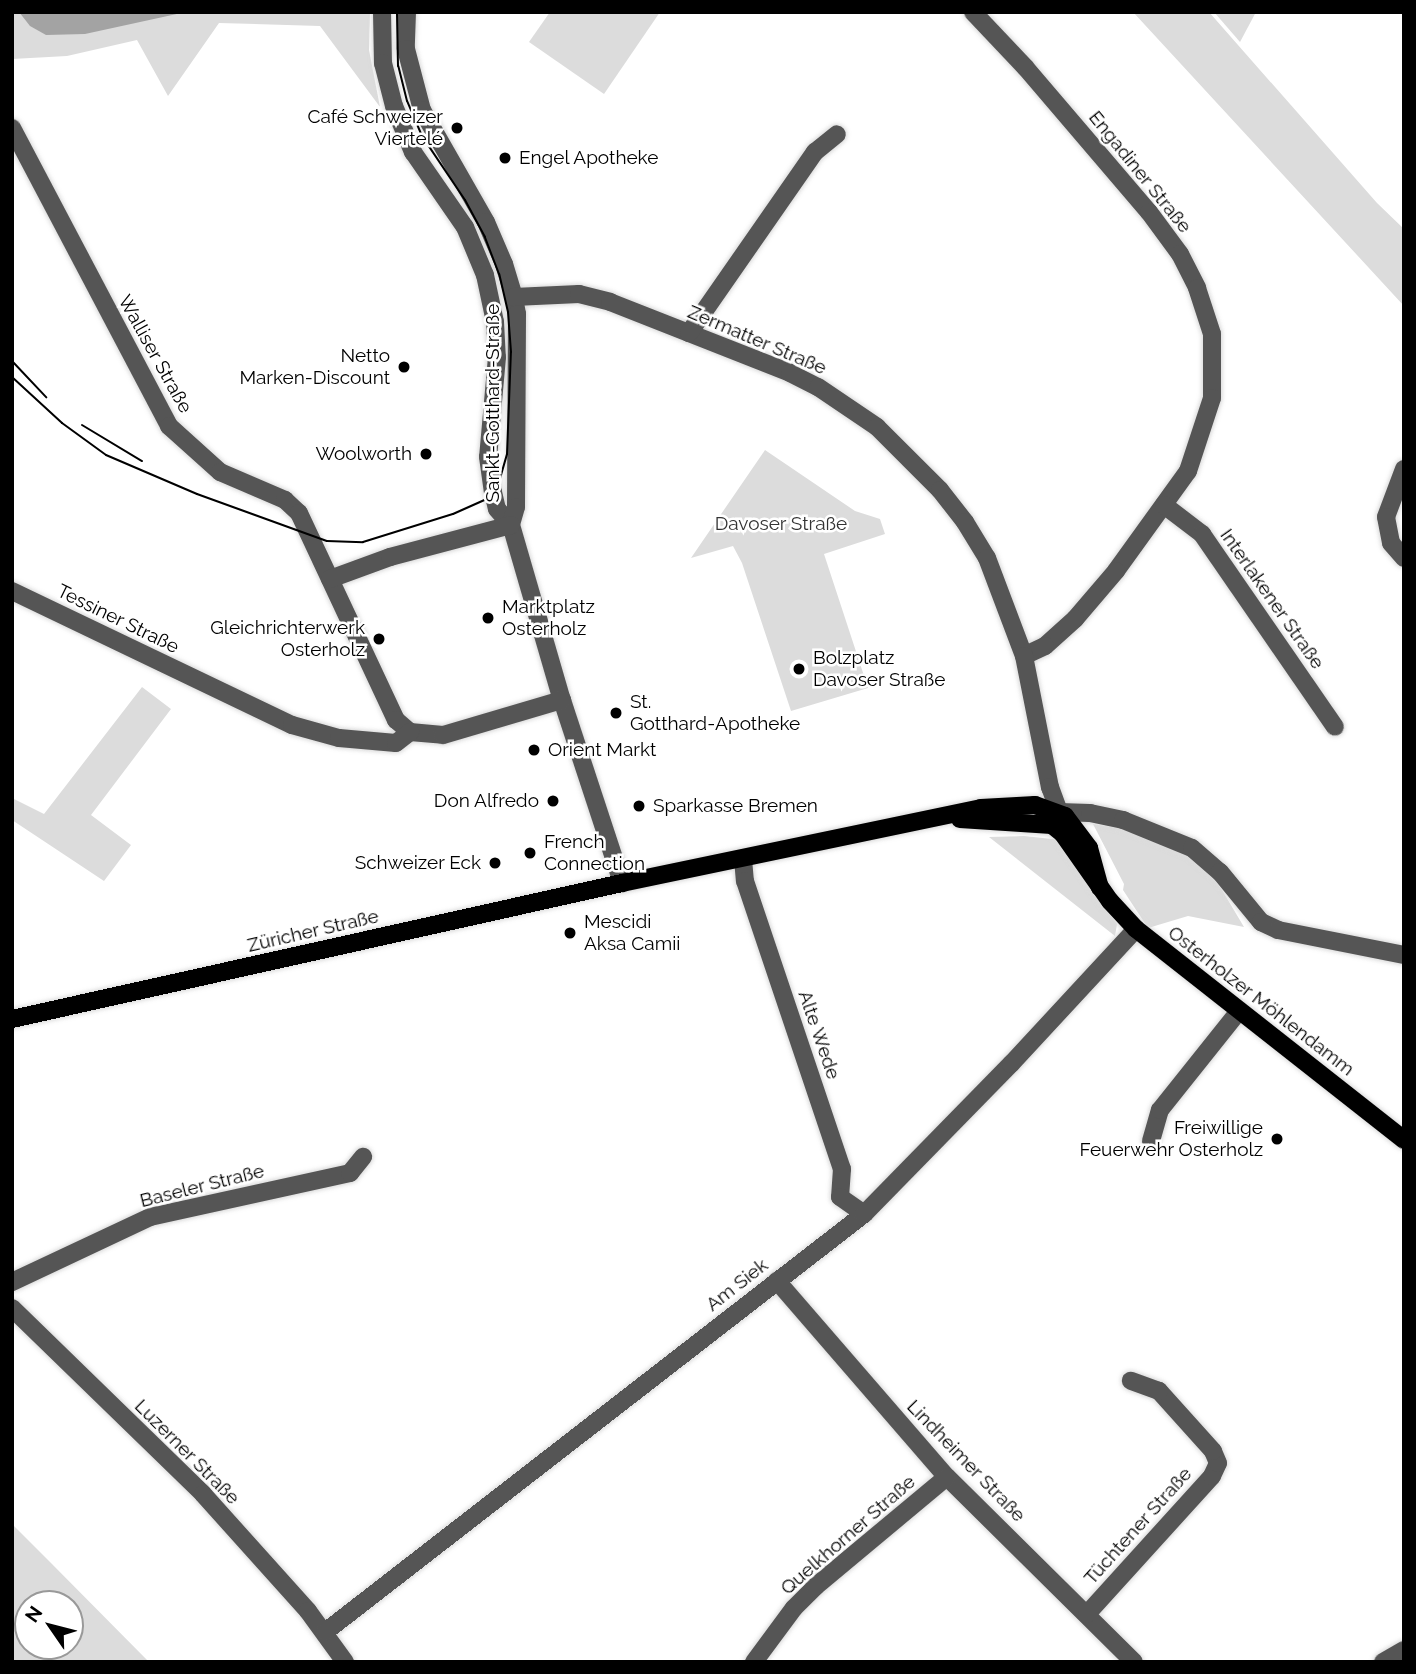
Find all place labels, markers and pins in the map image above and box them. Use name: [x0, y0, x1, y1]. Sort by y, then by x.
place label: Café Schweizer Viertelé: [308, 106, 443, 150]
marker: Café Schweizer Viertelé: [449, 120, 465, 136]
place label: Engel Apotheke: [519, 147, 659, 169]
marker: Engel Apotheke: [497, 150, 513, 166]
place label: Netto Marken-Discount: [239, 345, 390, 389]
marker: Netto Marken-Discount: [396, 359, 412, 375]
place label: Woolworth: [315, 443, 412, 465]
marker: Woolworth: [418, 446, 434, 462]
place label: Marktplatz Osterholz: [502, 596, 595, 640]
marker: Marktplatz Osterholz: [480, 610, 496, 626]
place label: Gleichrichterwerk Osterholz: [210, 617, 365, 661]
marker: Gleichrichterwerk Osterholz: [371, 631, 387, 647]
place label: Bolzplatz Davoser Straße: [813, 647, 946, 691]
marker: Bolzplatz Davoser Straße: [791, 661, 807, 677]
place label: St. Gotthard-Apotheke: [630, 691, 800, 735]
marker: St. Gotthard-Apotheke: [608, 705, 624, 721]
place label: Orient Markt: [548, 739, 656, 761]
marker: Orient Markt: [526, 742, 542, 758]
place label: Don Alfredo: [433, 790, 539, 812]
marker: Don Alfredo: [545, 793, 561, 809]
place label: Sparkasse Bremen: [653, 795, 818, 817]
marker: Sparkasse Bremen: [631, 798, 647, 814]
place label: French Connection: [544, 831, 645, 875]
marker: French Connection: [522, 845, 538, 861]
place label: Schweizer Eck: [354, 852, 481, 874]
marker: Schweizer Eck: [487, 855, 503, 871]
place label: Mescidi Aksa Camii: [584, 911, 680, 955]
marker: Mescidi Aksa Camii: [562, 925, 578, 941]
place label: Freiwillige Feuerwehr Osterholz: [1079, 1117, 1263, 1161]
marker: Freiwillige Feuerwehr Osterholz: [1269, 1131, 1285, 1147]

